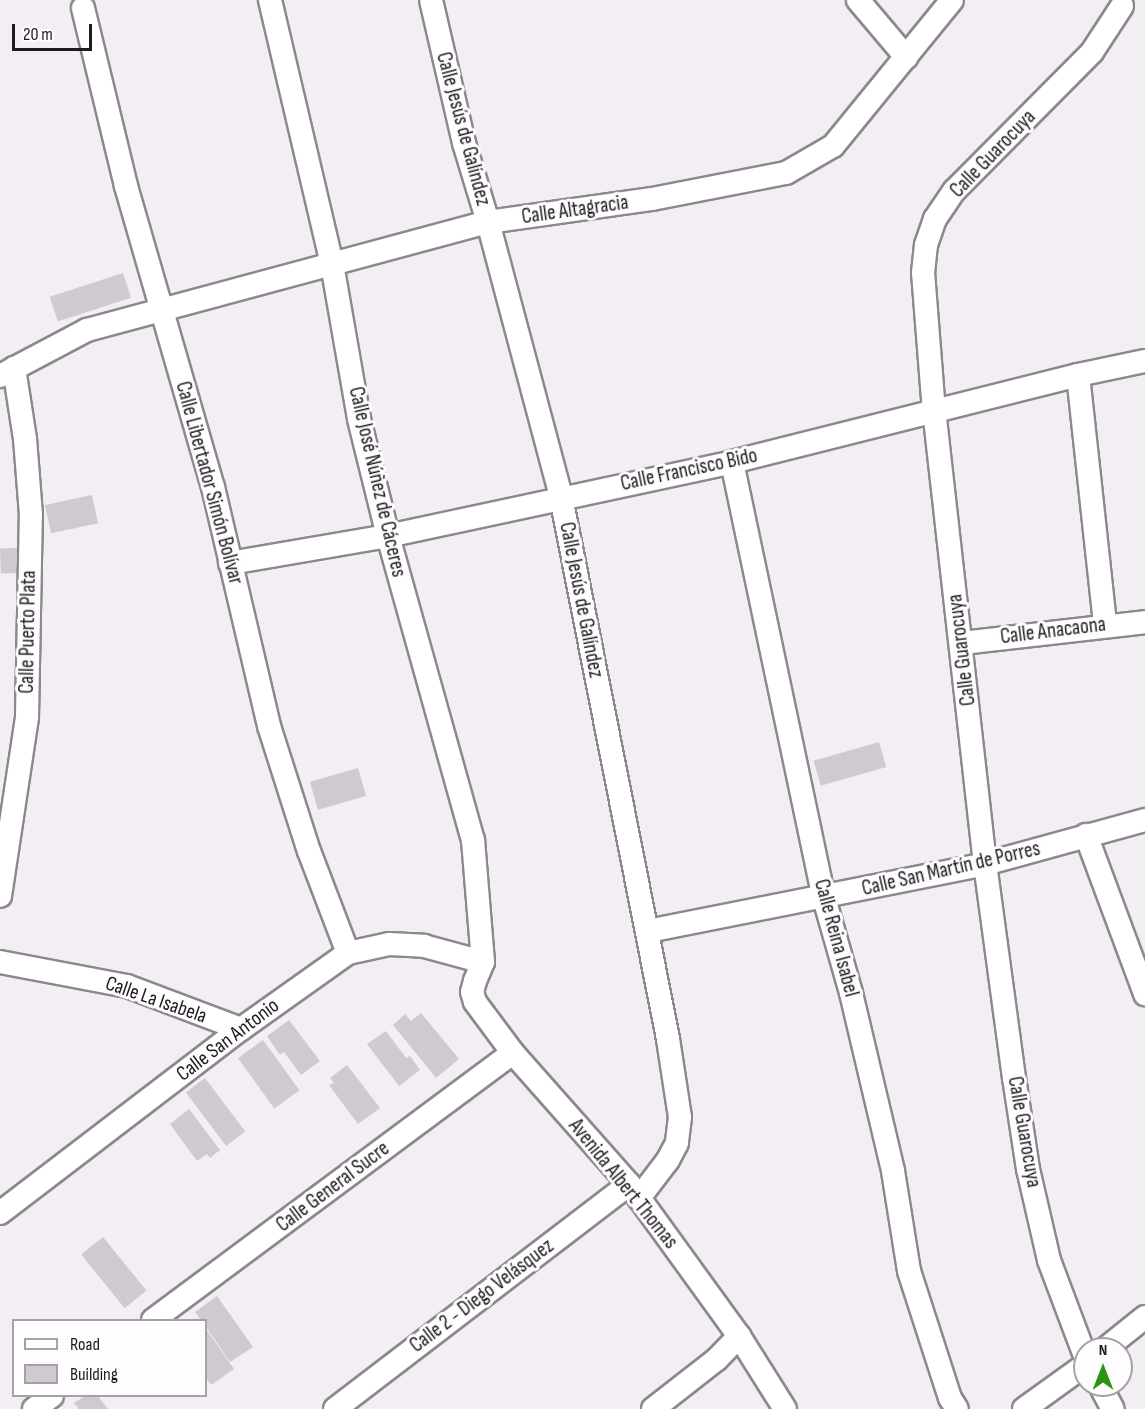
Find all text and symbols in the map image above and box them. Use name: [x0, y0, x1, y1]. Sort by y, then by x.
scale bar: [15, 12, 94, 50]
text: 20 m: [23, 24, 53, 45]
street label: Calle Jesús de Galíndez: [430, 49, 496, 209]
street label: Calle Guarocuya: [945, 105, 1041, 203]
street label: Calle Altagracia: [520, 190, 630, 230]
street label: Calle Libertador Simón Bolívar: [170, 379, 248, 587]
street label: Calle José Núñez de Cáceres: [343, 384, 411, 580]
street label: Calle Francisco Bido: [618, 443, 760, 497]
street label: Calle Jesús de Galíndez: [554, 520, 608, 680]
street label: Calle Puerto Plata: [14, 570, 42, 694]
street label: Calle Guarocuya: [943, 593, 981, 707]
street label: Calle Anacaona: [999, 612, 1107, 650]
street label: Calle San Martín de Porres: [859, 836, 1043, 902]
street label: Calle Reina Isabel: [808, 877, 864, 999]
street label: Calle La Isabela: [102, 971, 210, 1029]
street label: Calle San Antonio: [172, 993, 284, 1087]
street label: Calle Guarocuya: [1002, 1074, 1046, 1190]
street label: Avenida Albert Thomas: [563, 1114, 683, 1254]
street label: Calle General Sucre: [271, 1136, 395, 1238]
street label: Calle 2 - Diego Velásquez: [405, 1234, 559, 1358]
legend: [12, 1319, 207, 1397]
text: Road: [70, 1334, 100, 1355]
north arrow: [1073, 1337, 1133, 1397]
text: N: [1099, 1341, 1107, 1360]
text: Building: [70, 1364, 118, 1385]

